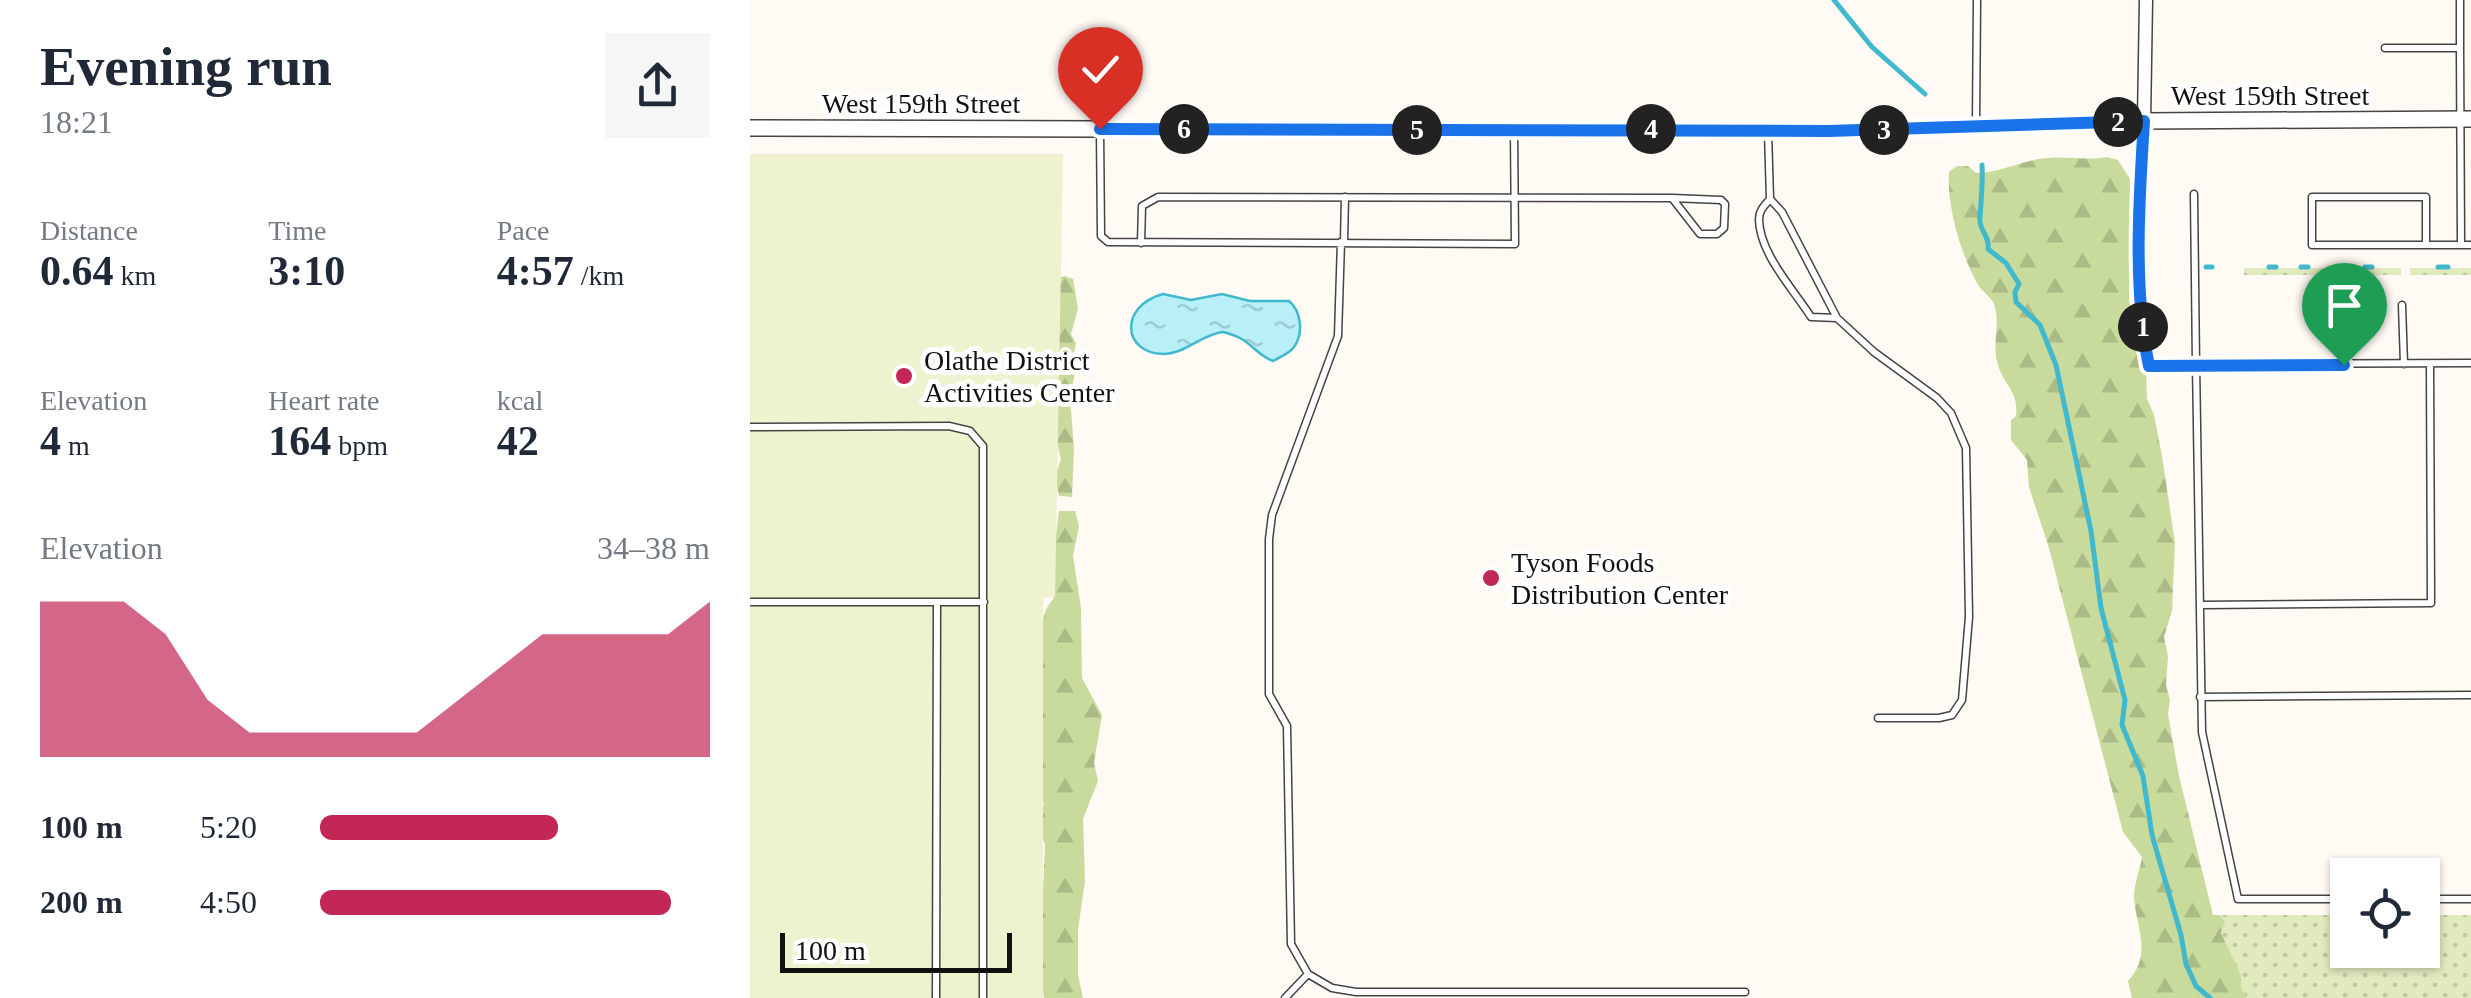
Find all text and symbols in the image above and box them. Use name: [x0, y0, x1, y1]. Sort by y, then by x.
pin: [1058, 27, 1143, 130]
button: share: [605, 33, 710, 138]
text: Evening run: [40, 36, 332, 97]
icon: check: [1073, 42, 1128, 97]
street label: West 159th Street: [2171, 80, 2369, 111]
street label: West 159th Street: [822, 88, 1020, 119]
pin: 2: [2093, 97, 2143, 147]
text: 18:21: [40, 104, 113, 140]
pin: 6: [1159, 104, 1209, 154]
pin: 4: [1626, 104, 1676, 154]
pin: 5: [1392, 105, 1442, 155]
pin: 3: [1859, 105, 1909, 155]
text: 2: [2111, 106, 2125, 137]
text: 6: [1177, 113, 1191, 144]
text: 4: [1644, 113, 1658, 144]
text: 5: [1410, 114, 1424, 145]
text: 3: [1877, 114, 1891, 145]
text: Distance: [40, 215, 138, 246]
text: Time: [268, 215, 326, 246]
text: Pace: [497, 215, 550, 246]
text: 0.64: [40, 248, 114, 294]
text: 3:10: [268, 248, 345, 294]
text: 4:57: [497, 248, 574, 294]
text: km: [114, 260, 156, 291]
text: /km: [574, 260, 624, 291]
pin: [2302, 263, 2387, 366]
icon: arrive: [2317, 278, 2372, 333]
pin: 1: [2118, 302, 2168, 352]
text: 1: [2136, 311, 2150, 342]
place label: Olathe District Activities Center: [924, 345, 1115, 408]
marker: Olathe District Activities Center: [893, 365, 915, 387]
text: Elevation: [40, 385, 147, 416]
text: Heart rate: [268, 385, 379, 416]
text: kcal: [497, 385, 543, 416]
text: 4: [40, 418, 61, 464]
text: 164: [268, 418, 331, 464]
text: 42: [497, 418, 539, 464]
text: m: [61, 430, 90, 461]
text: bpm: [331, 430, 388, 461]
text: Elevation: [40, 530, 163, 566]
text: 34–38 m: [597, 530, 710, 566]
place label: Tyson Foods Distribution Center: [1511, 547, 1729, 610]
marker: Tyson Foods Distribution Center: [1480, 567, 1502, 589]
text: 100 m: [40, 809, 123, 845]
text: 5:20: [200, 809, 257, 845]
map controls: [2330, 858, 2440, 968]
button: locate: [2330, 858, 2440, 968]
text: 200 m: [40, 884, 123, 920]
text: 4:50: [200, 884, 257, 920]
scale bar: [780, 928, 1012, 972]
text: 100 m: [795, 935, 866, 966]

